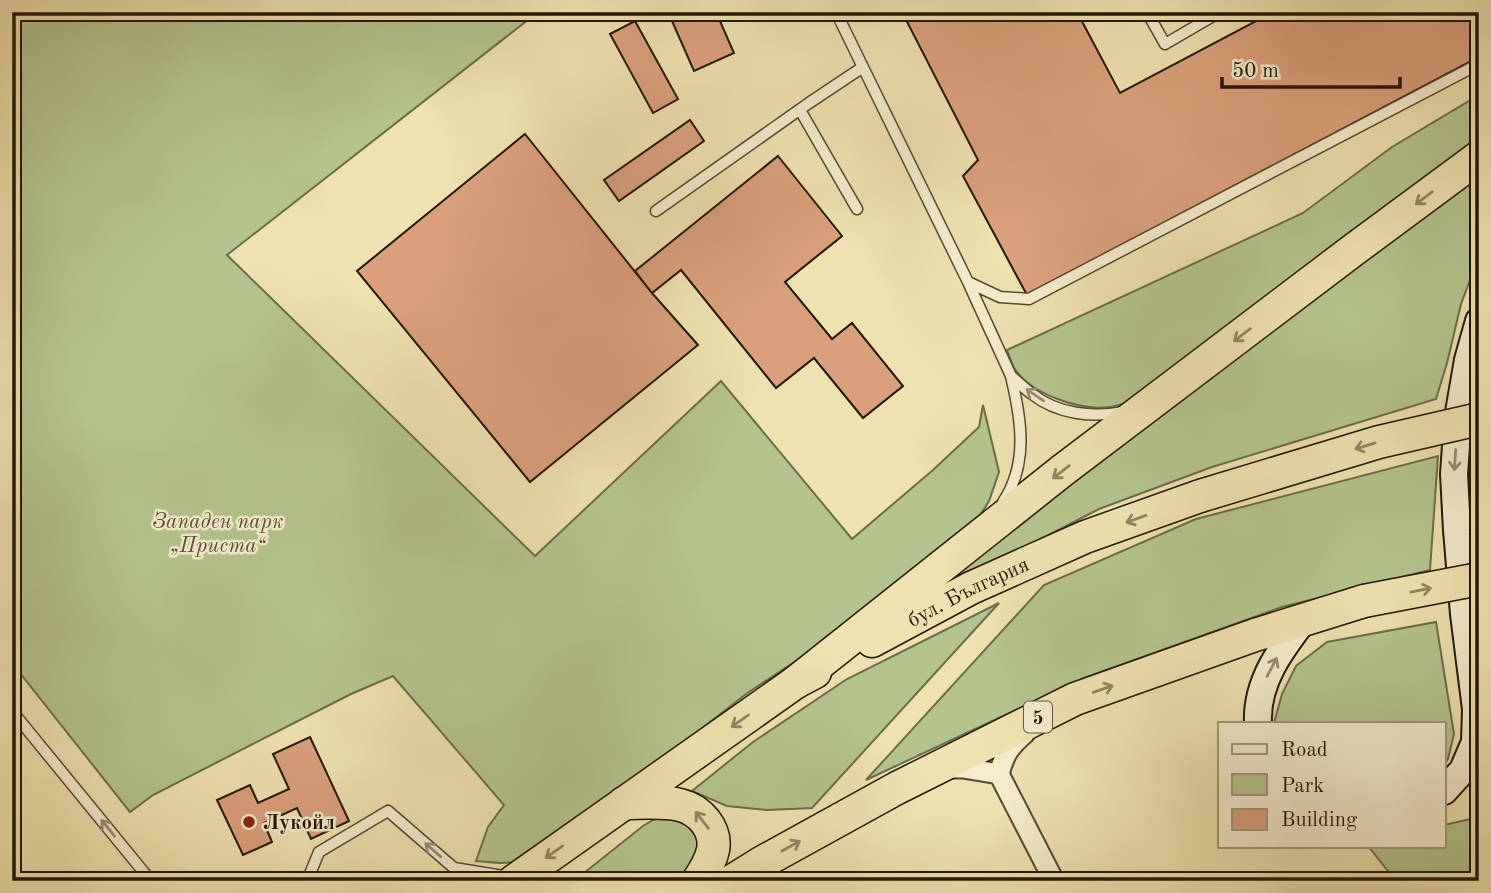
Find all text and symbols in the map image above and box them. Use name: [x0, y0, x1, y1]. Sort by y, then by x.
scale bar: [1222, 46, 1400, 90]
text: 50 m: [1232, 61, 1279, 82]
one-way arrow: [1415, 190, 1434, 205]
one-way arrow: [1234, 327, 1252, 342]
one-way arrow: [1026, 388, 1045, 402]
one-way arrow: [1354, 441, 1376, 453]
one-way arrow: [1448, 448, 1461, 471]
one-way arrow: [1052, 464, 1071, 479]
park label: Западен парк „Приста“: [153, 511, 283, 557]
one-way arrow: [1125, 514, 1147, 526]
street label: бул. България: [905, 554, 1033, 632]
one-way arrow: [1409, 583, 1432, 596]
one-way arrow: [1266, 657, 1279, 678]
one-way arrow: [1092, 682, 1114, 694]
road number: 5: [1024, 702, 1052, 732]
one-way arrow: [731, 714, 750, 728]
legend: [1218, 722, 1446, 848]
text: Road: [1281, 740, 1328, 761]
text: Park: [1281, 776, 1324, 797]
text: Building: [1281, 810, 1358, 831]
one-way arrow: [695, 811, 710, 829]
place label: Лукойл: [263, 813, 335, 834]
marker: Лукойл: [241, 814, 257, 830]
one-way arrow: [100, 819, 116, 837]
one-way arrow: [780, 839, 801, 852]
one-way arrow: [424, 842, 442, 858]
one-way arrow: [545, 845, 564, 859]

